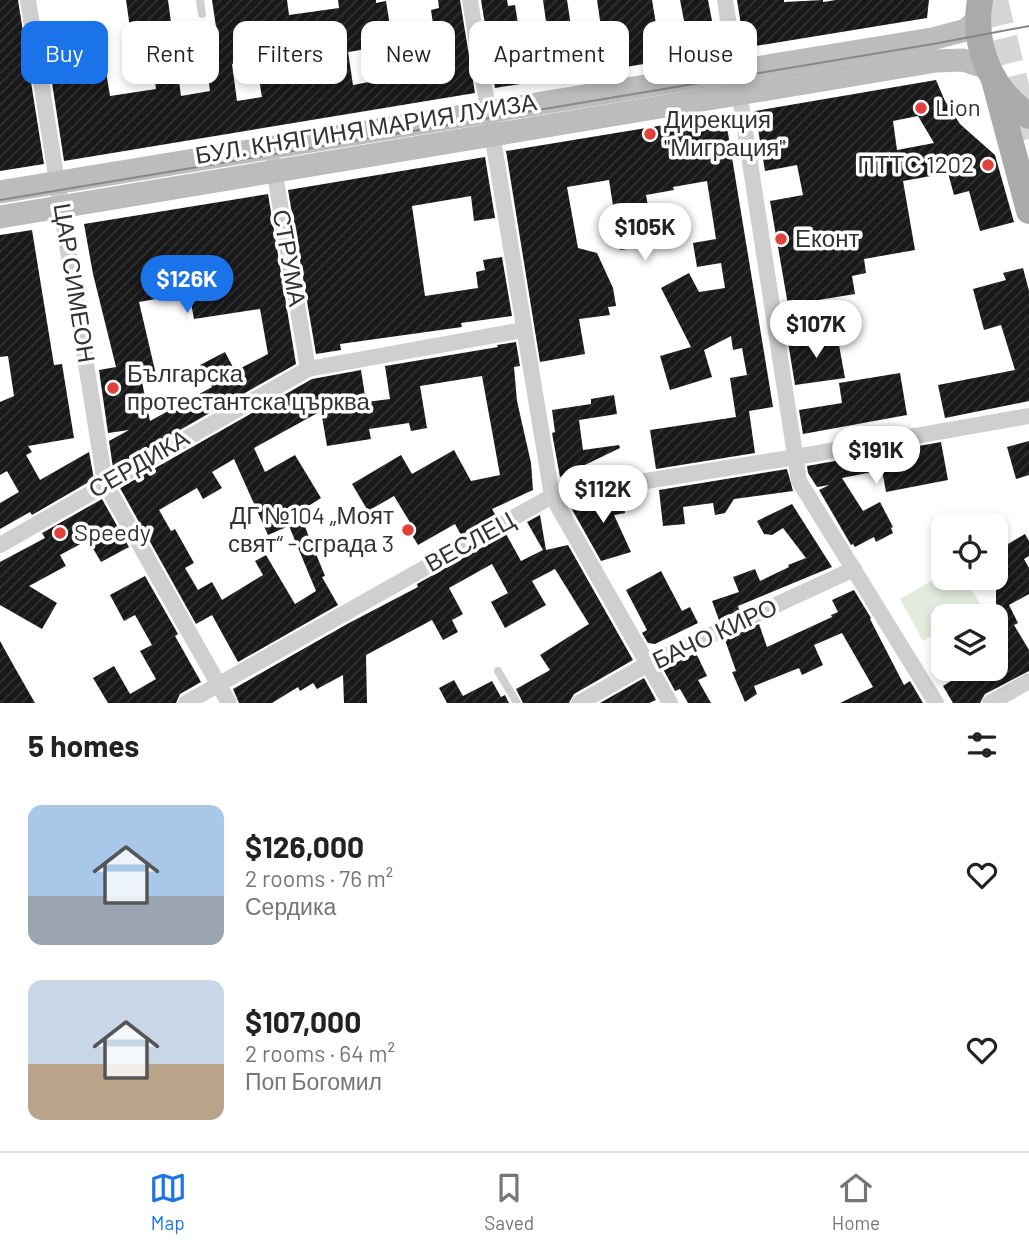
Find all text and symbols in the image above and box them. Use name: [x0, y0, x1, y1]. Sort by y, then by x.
chip: Buy: [21, 21, 108, 84]
chip: Rent: [122, 21, 219, 84]
chip: Filters: [233, 21, 347, 84]
chip: New: [361, 21, 455, 84]
chip: Apartment: [469, 21, 629, 84]
chip: House: [643, 21, 757, 84]
street label: БУЛ. КНЯГИНЯ МАРИЯ ЛУИЗА: [193, 86, 539, 169]
place label: Lion: [935, 92, 981, 121]
marker: Lion: [913, 100, 929, 116]
place label: Дирекция "Миграция": [664, 104, 786, 161]
marker: Дирекция "Миграция": [642, 126, 658, 142]
place label: ПТТС 1202: [858, 149, 974, 178]
marker: ПТТС 1202: [980, 157, 996, 173]
street label: ЦАР СИМЕОН: [49, 201, 102, 365]
pin: $105K: [596, 204, 694, 263]
street label: СТРУМА: [268, 207, 313, 308]
text: $105K: [614, 212, 676, 240]
place label: Еконт: [795, 223, 859, 252]
marker: Еконт: [773, 231, 789, 247]
pin: $126K: [138, 256, 236, 315]
text: $126K: [157, 264, 217, 292]
pin: $107K: [767, 300, 865, 360]
text: $107K: [786, 309, 846, 337]
place label: Българска протестантска църква: [127, 358, 371, 415]
marker: Българска протестантска църква: [105, 380, 121, 396]
street label: СЕРДИКА: [83, 422, 194, 503]
pin: $191K: [827, 426, 925, 486]
text: $191K: [848, 435, 904, 463]
pin: $112K: [554, 466, 652, 525]
text: $112K: [575, 474, 631, 502]
place label: ДГ №104 „Моят свят“ - сграда 3: [228, 500, 394, 557]
street label: ВЕСЛЕЦ: [419, 504, 519, 577]
map controls: [931, 513, 1008, 681]
button: locate: [931, 513, 1008, 590]
place label: Speedy: [74, 517, 151, 546]
marker: ДГ №104 „Моят свят“ - сграда 3: [400, 522, 416, 538]
marker: Speedy: [52, 525, 68, 541]
street label: БАЧО КИРО: [647, 591, 781, 674]
button: layers: [931, 604, 1008, 681]
icon: filters: [963, 726, 1001, 764]
text: 5 homes: [28, 727, 139, 763]
text: $126,000: [245, 828, 364, 864]
icon: home: [84, 833, 168, 917]
icon: heart: [963, 856, 1001, 894]
text: 2 rooms · 76 m²: [245, 864, 393, 892]
text: Сердика: [245, 892, 336, 920]
text: $107,000: [245, 1003, 361, 1039]
icon: home: [84, 1008, 168, 1092]
icon: heart: [963, 1031, 1001, 1069]
text: 2 rooms · 64 m²: [245, 1039, 395, 1067]
text: Поп Богомил: [245, 1067, 382, 1095]
tab: Map: [149, 1169, 187, 1234]
tab: Saved: [484, 1169, 534, 1234]
tab: Home: [832, 1169, 880, 1234]

